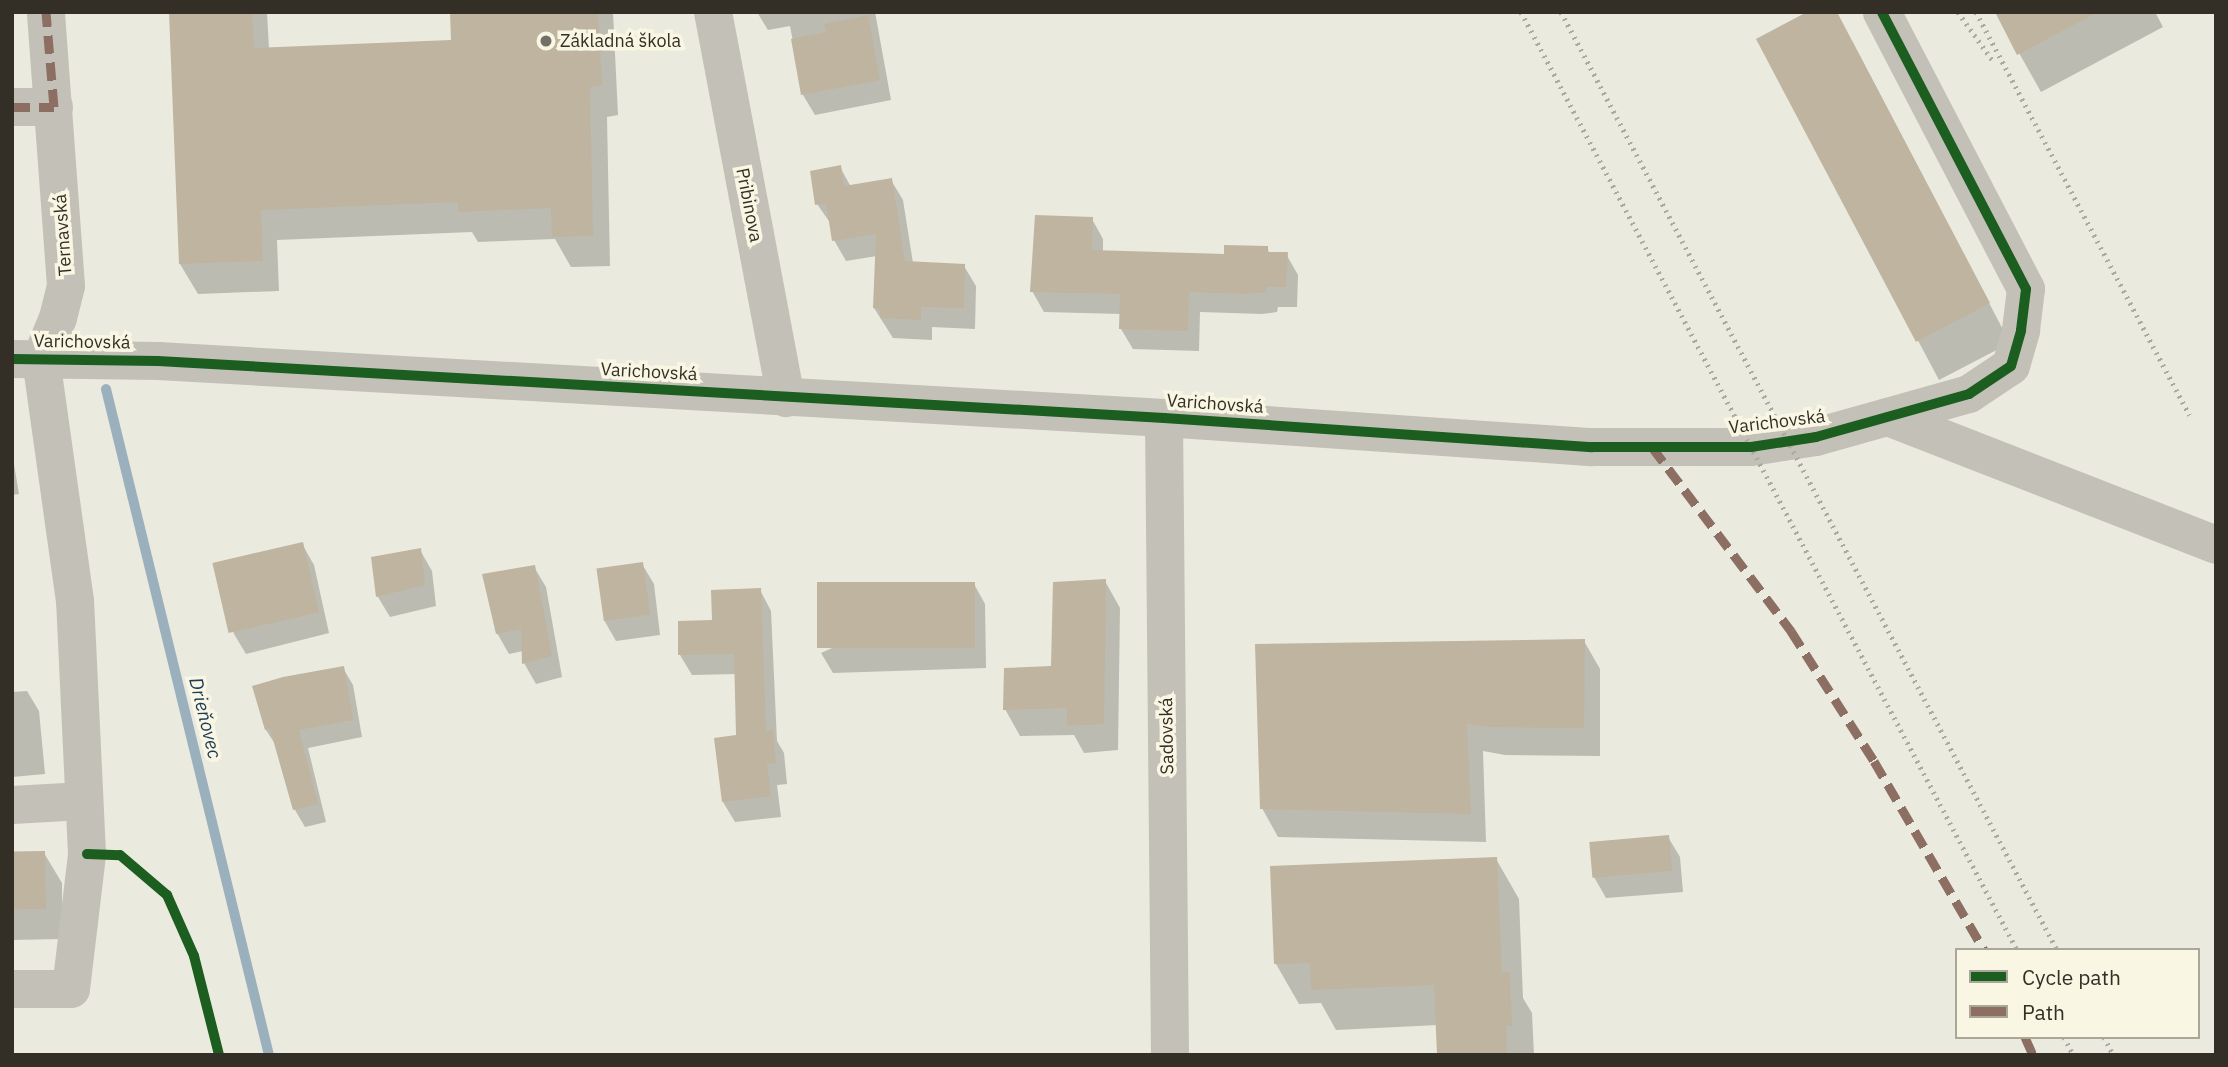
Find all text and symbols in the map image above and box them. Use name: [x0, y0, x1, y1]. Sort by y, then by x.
place label: Základná škola: [560, 30, 681, 52]
marker: Základná škola: [538, 33, 554, 49]
street label: Pribinova: [731, 166, 767, 244]
street label: Ternavská: [49, 193, 77, 277]
street label: Varichovská: [33, 330, 131, 354]
street label: Varichovská: [600, 359, 698, 385]
street label: Varichovská: [1166, 390, 1264, 418]
street label: Varichovská: [1728, 405, 1826, 439]
water label: Drieňovec: [184, 675, 226, 761]
street label: Sadovská: [1156, 697, 1178, 775]
legend: [1955, 948, 2200, 1039]
text: Cycle path: [2022, 963, 2121, 991]
text: Path: [2022, 998, 2065, 1026]

